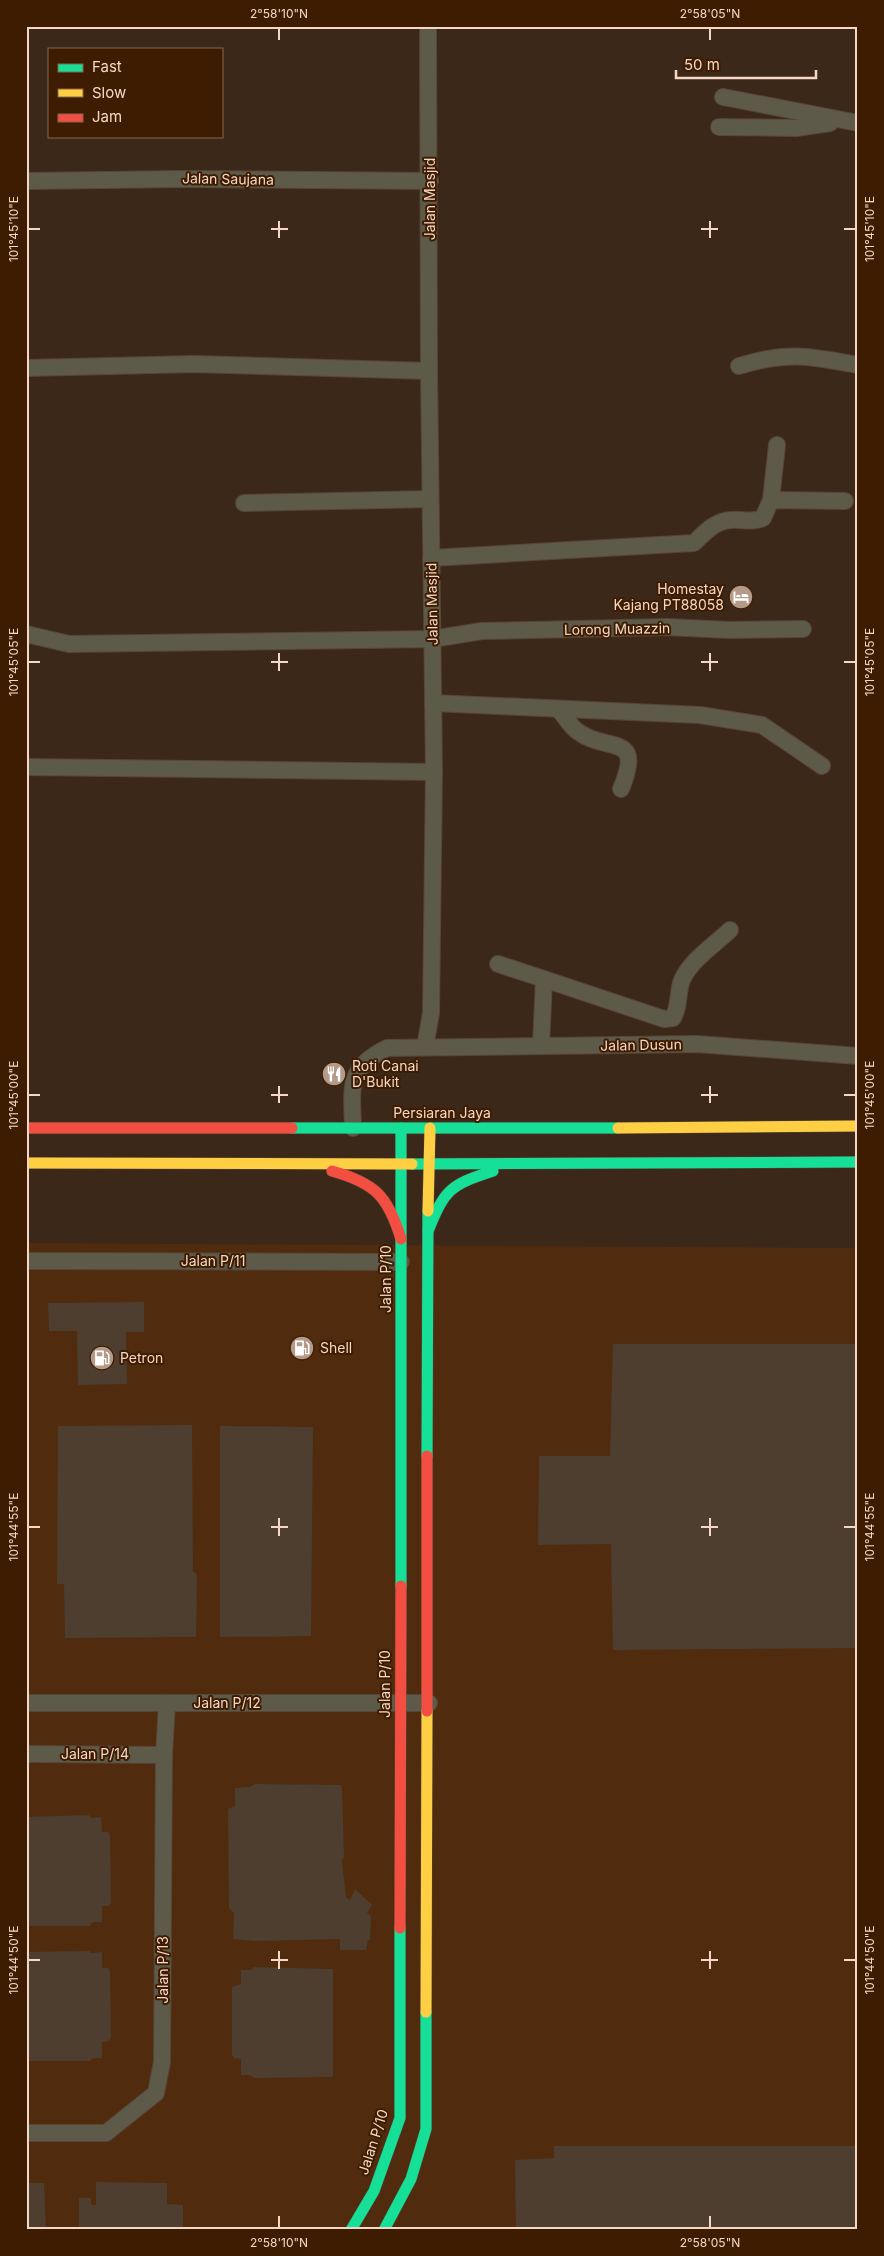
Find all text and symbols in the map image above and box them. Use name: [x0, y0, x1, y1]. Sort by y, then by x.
text: 2°58'10"N: [250, 6, 308, 21]
text: 2°58'05"N: [680, 6, 740, 21]
legend: [48, 48, 222, 138]
scale bar: [676, 48, 816, 80]
text: 50 m: [684, 55, 720, 74]
text: Fast: [92, 57, 122, 76]
text: Slow: [92, 83, 126, 102]
text: Jam: [92, 107, 122, 126]
street label: Jalan Masjid: [421, 158, 438, 240]
street label: Jalan Saujana: [182, 169, 274, 188]
text: 101°45'10"E: [6, 196, 21, 262]
text: 101°45'10"E: [862, 196, 877, 262]
street label: Jalan Masjid: [422, 563, 441, 645]
place label: Homestay Kajang PT88058: [613, 580, 724, 613]
hotel icon: Homestay Kajang PT88058: [728, 584, 754, 610]
street label: Lorong Muazzin: [564, 619, 670, 638]
text: 101°45'05"E: [6, 628, 21, 696]
text: 101°45'05"E: [862, 628, 877, 696]
street label: Jalan Dusun: [600, 1035, 682, 1054]
place label: Roti Canai D'Bukit: [352, 1057, 419, 1090]
text: 101°45'00"E: [6, 1061, 21, 1129]
restaurant icon: Roti Canai D'Bukit: [321, 1061, 347, 1087]
text: 101°45'00"E: [862, 1061, 877, 1129]
street label: Persiaran Jaya: [393, 1104, 491, 1121]
street label: Jalan P/10: [377, 1245, 394, 1313]
street label: Jalan P/11: [181, 1252, 245, 1269]
fuel station icon: Shell: [289, 1335, 315, 1361]
place label: Shell: [320, 1339, 352, 1356]
fuel station icon: Petron: [89, 1345, 115, 1371]
place label: Petron: [120, 1349, 163, 1366]
text: 101°44'55"E: [6, 1493, 21, 1561]
text: 101°44'55"E: [862, 1493, 877, 1561]
street label: Jalan P/10: [376, 1650, 393, 1718]
street label: Jalan P/12: [193, 1694, 261, 1711]
street label: Jalan P/14: [61, 1745, 129, 1762]
text: 101°44'50"E: [6, 1925, 21, 1995]
text: 101°44'50"E: [862, 1925, 877, 1995]
street label: Jalan P/13: [154, 1936, 171, 2004]
street label: Jalan P/10: [354, 2107, 391, 2177]
text: 2°58'10"N: [250, 2235, 308, 2250]
text: 2°58'05"N: [680, 2235, 740, 2250]

